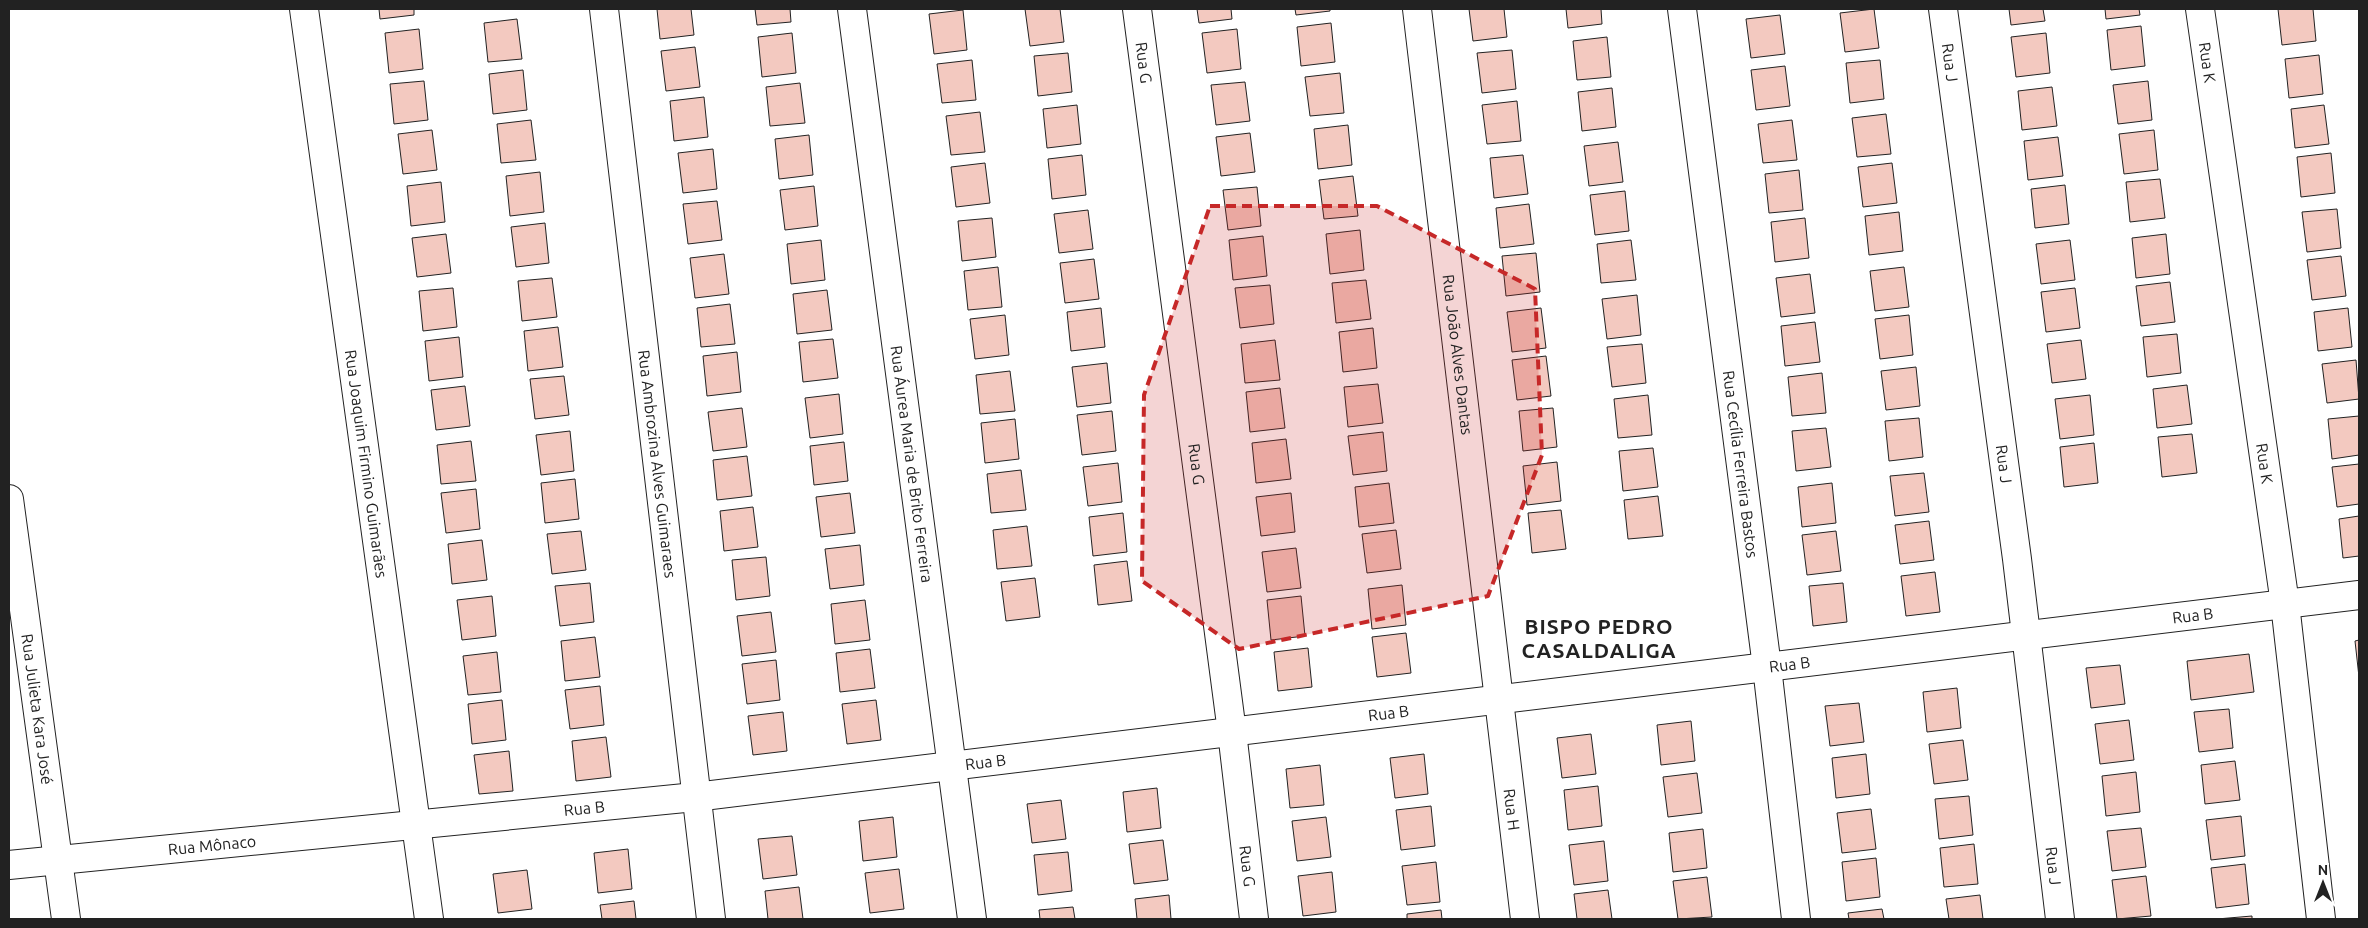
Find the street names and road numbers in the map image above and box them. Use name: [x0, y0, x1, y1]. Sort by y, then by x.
street label: Rua G: [1132, 41, 1156, 84]
street label: Rua K: [2196, 41, 2219, 84]
street label: Rua J: [1939, 42, 1962, 83]
street label: Rua João Alves Dantas: [1440, 273, 1476, 436]
street label: Rua Áurea Maria de Brito Ferreira: [887, 344, 937, 584]
street label: Rua Joaquim Firmino Guimarães: [342, 348, 391, 579]
street label: Rua Ambrozina Alves Guimaraes: [635, 349, 680, 579]
street label: Rua Cecília Ferreira Bastos: [1720, 369, 1762, 559]
street label: Rua G: [1185, 442, 1208, 486]
street label: Rua K: [2253, 442, 2277, 485]
street label: Rua J: [1993, 443, 2016, 484]
street label: Rua B: [2171, 604, 2214, 627]
street label: Rua Julieta Kara José: [18, 632, 57, 786]
street label: Rua B: [1768, 653, 1811, 676]
street label: Rua B: [1367, 701, 1410, 724]
street label: Rua B: [964, 750, 1007, 773]
street label: Rua H: [1501, 787, 1523, 831]
street label: Rua B: [563, 797, 606, 819]
street label: Rua Mônaco: [167, 832, 257, 858]
street label: Rua G: [1236, 844, 1259, 888]
street label: Rua J: [2042, 845, 2065, 886]

